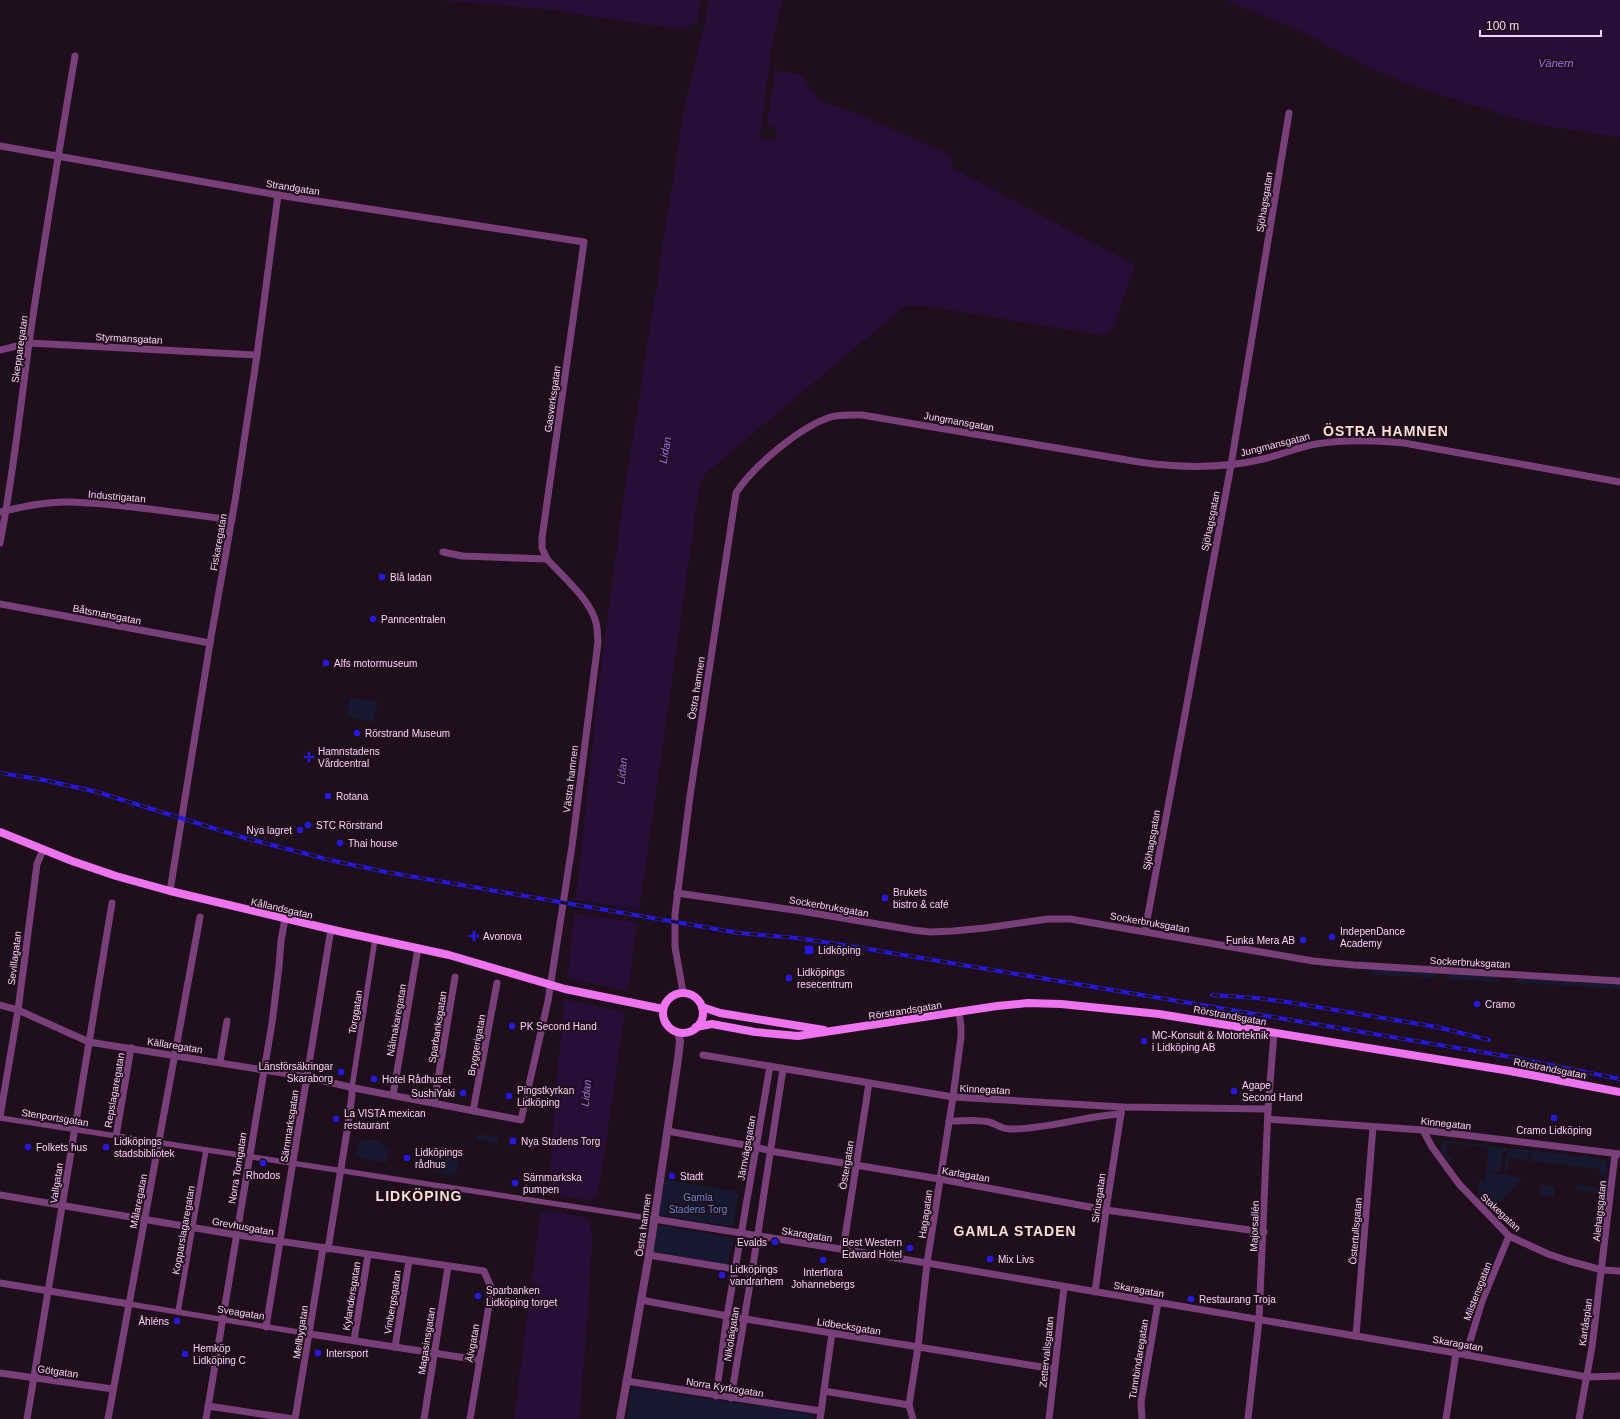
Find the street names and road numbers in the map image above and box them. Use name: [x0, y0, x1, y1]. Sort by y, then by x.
street label: Sjöhagsgatan: [1254, 171, 1275, 233]
street label: Strandgatan: [265, 178, 321, 197]
street label: Skepparegatan: [9, 315, 30, 383]
street label: Styrmansgatan: [95, 331, 163, 346]
street label: Gasverksgatan: [542, 365, 563, 433]
street label: Jungmansgatan: [923, 410, 995, 433]
street label: Jungmansgatan: [1239, 431, 1311, 458]
street label: Industrigatan: [88, 488, 146, 504]
street label: Sjöhagsgatan: [1199, 490, 1222, 552]
street label: Fiskaregatan: [208, 513, 229, 572]
street label: Båtsmansgatan: [72, 602, 142, 627]
street label: Östra hamnen: [686, 656, 707, 720]
street label: Västra hamnen: [561, 745, 580, 813]
street label: Sjöhagsgatan: [1141, 809, 1162, 871]
street label: Sockerbruksgatan: [788, 894, 870, 919]
street label: Kållandsgatan: [250, 896, 314, 921]
street label: Sockerbruksgatan: [1109, 910, 1191, 935]
street label: Sevillagatan: [6, 930, 23, 986]
street label: Sockerbruksgatan: [1429, 955, 1511, 970]
street label: Nålmakaregatan: [385, 983, 408, 1057]
street label: Torggatan: [347, 989, 364, 1035]
street label: Sparbanksgatan: [426, 990, 449, 1064]
street label: Rörstrandsgatan: [868, 999, 942, 1022]
street label: Rörstrandsgatan: [1193, 1004, 1267, 1027]
street label: Bryggerigatan: [466, 1013, 487, 1077]
street label: Källaregatan: [146, 1036, 204, 1055]
street label: Repslagaregatan: [102, 1052, 127, 1129]
street label: Rörstrandsgatan: [1513, 1056, 1587, 1081]
street label: Kinnegatan: [959, 1083, 1011, 1096]
street label: Särnmarksgatan: [278, 1089, 301, 1163]
street label: Stenportsgatan: [21, 1107, 89, 1128]
street label: Järnvägsgatan: [735, 1115, 758, 1181]
street label: Kinnegatan: [1420, 1115, 1472, 1132]
street label: Norra Torngatan: [226, 1132, 249, 1205]
street label: Östergatan: [837, 1140, 856, 1190]
street label: Vallgatan: [48, 1162, 65, 1204]
street label: Karlagatan: [941, 1165, 991, 1184]
street label: Målaregatan: [128, 1173, 149, 1229]
street label: Siriusgatan: [1090, 1173, 1107, 1224]
street label: Alehagsgatan: [1591, 1180, 1608, 1242]
street label: Kopparslagaregatan: [170, 1185, 197, 1275]
street label: Hagagatan: [917, 1189, 934, 1239]
street label: Stakegatan: [1478, 1191, 1523, 1234]
street label: Östra hamnen: [634, 1193, 653, 1257]
street label: Östertullsgatan: [1347, 1197, 1364, 1265]
street label: Majorsallén: [1248, 1200, 1261, 1252]
street label: Grevhusgatan: [211, 1216, 275, 1237]
street label: Skaragatan: [781, 1225, 833, 1244]
street label: Milstensgatan: [1461, 1260, 1494, 1322]
street label: Kylandersgatan: [341, 1261, 362, 1331]
street label: Vinbergsgatan: [382, 1269, 403, 1335]
street label: Skaragatan: [1113, 1280, 1165, 1299]
street label: Kartåsplan: [1577, 1298, 1594, 1347]
street label: Sveagatan: [216, 1303, 265, 1322]
street label: Mellbygatan: [291, 1305, 310, 1360]
street label: Nikolaigatan: [722, 1306, 741, 1362]
street label: Magasinsgatan: [416, 1307, 437, 1375]
street label: Lidbecksgatan: [816, 1316, 882, 1337]
street label: Zettervallsgatan: [1037, 1316, 1056, 1388]
street label: Tunnbindaregatan: [1127, 1318, 1150, 1400]
street label: Älvgatan: [464, 1323, 481, 1363]
street label: Skaragatan: [1432, 1334, 1484, 1353]
street label: Götgatan: [37, 1363, 79, 1380]
street label: Norra Kyrkogatan: [685, 1376, 764, 1399]

